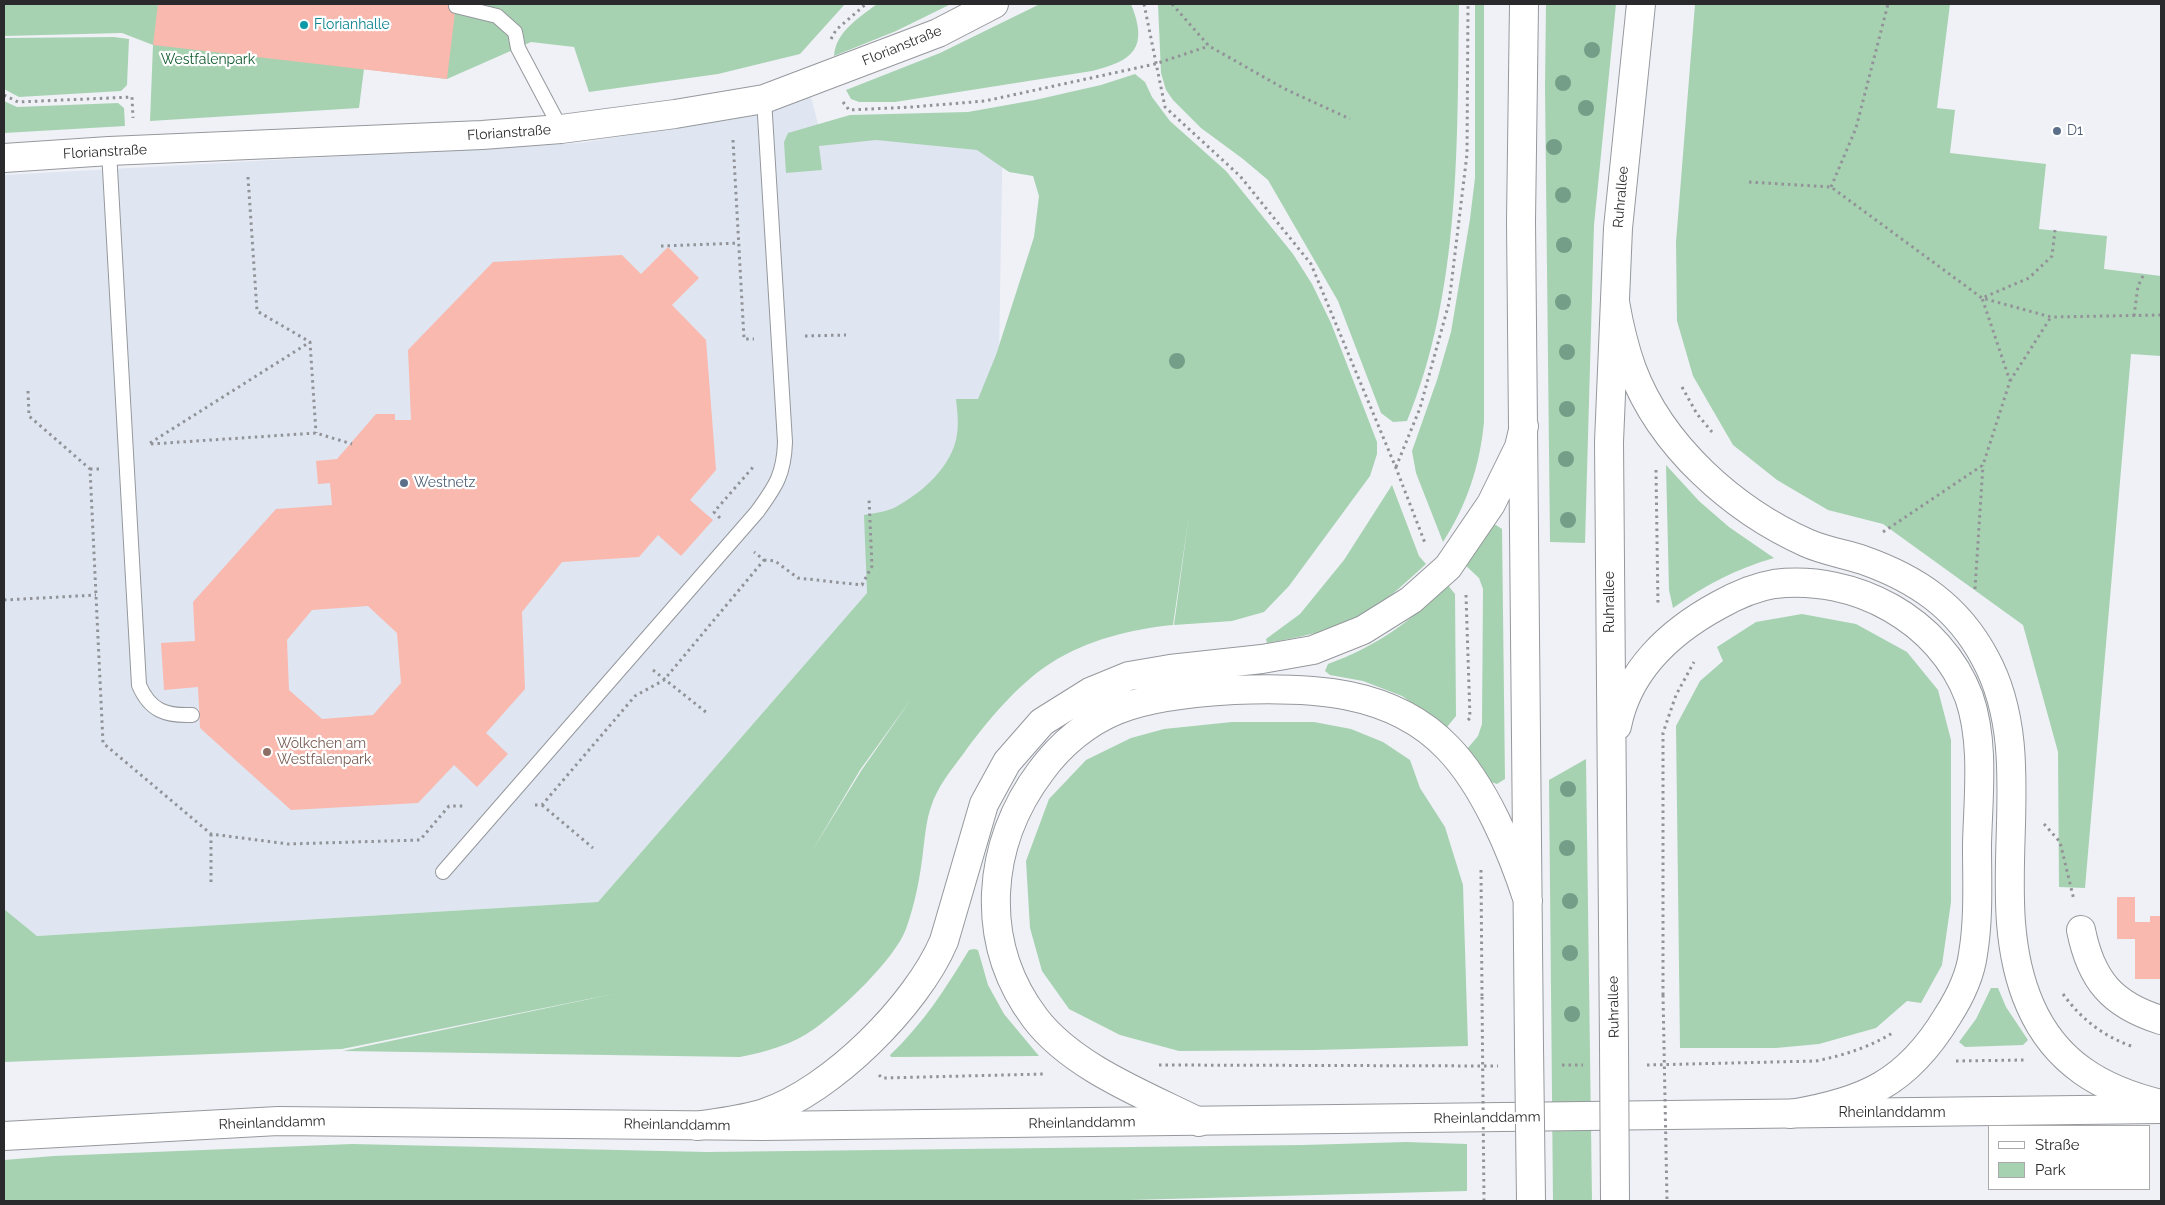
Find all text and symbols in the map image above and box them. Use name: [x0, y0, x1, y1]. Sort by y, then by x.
place label: Florianhalle: [314, 17, 390, 33]
marker: Florianhalle: [298, 19, 310, 31]
street label: Florianstraße: [860, 22, 944, 70]
park label: Westfalenpark: [161, 52, 255, 68]
street label: Florianstraße: [466, 122, 552, 144]
place label: D1: [2067, 123, 2083, 139]
marker: D1: [2051, 125, 2063, 137]
street label: Florianstraße: [63, 141, 147, 163]
street label: Ruhrallee: [1610, 165, 1632, 229]
place label: Westnetz: [414, 475, 475, 491]
marker: Westnetz: [398, 477, 410, 489]
street label: Ruhrallee: [1602, 571, 1618, 633]
place label: Wölkchen am Westfalenpark: [277, 736, 371, 769]
marker: Wölkchen am Westfalenpark: [261, 746, 273, 758]
street label: Ruhrallee: [1605, 976, 1623, 1038]
street label: Rheinlanddamm: [1838, 1105, 1946, 1121]
street label: Rheinlanddamm: [1433, 1109, 1541, 1127]
street label: Rheinlanddamm: [218, 1113, 326, 1133]
street label: Rheinlanddamm: [1028, 1114, 1136, 1132]
street label: Rheinlanddamm: [623, 1116, 731, 1134]
legend: [1988, 1125, 2150, 1190]
text: Straße: [2035, 1136, 2079, 1154]
text: Park: [2035, 1161, 2066, 1179]

